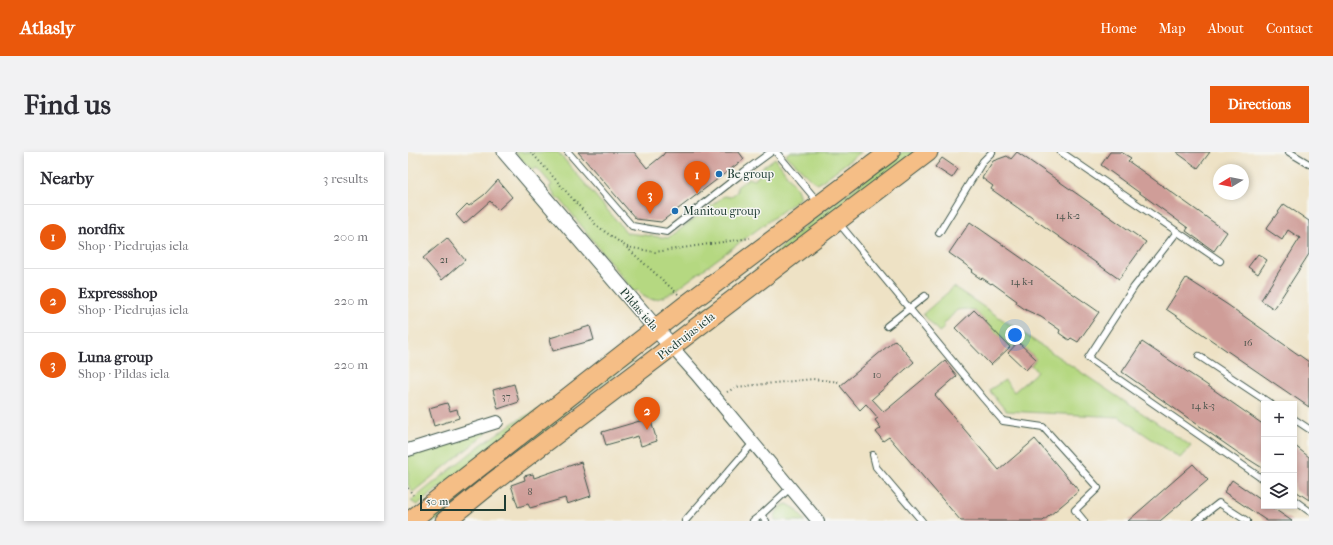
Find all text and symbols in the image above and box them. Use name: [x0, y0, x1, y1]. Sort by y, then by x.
text: Atlasly: [20, 17, 75, 39]
text: Home: [1100, 20, 1137, 37]
text: Map: [1159, 20, 1186, 37]
text: About: [1208, 20, 1244, 37]
text: Contact: [1266, 20, 1313, 37]
button: Directions: [1210, 86, 1309, 123]
text: Find us: [24, 88, 111, 121]
pin: 1: [684, 161, 710, 194]
north arrow: [1213, 164, 1249, 200]
place label: Be group: [727, 167, 775, 181]
text: Nearby: [40, 168, 94, 188]
marker: Be group: [714, 169, 724, 179]
text: 3 results: [323, 171, 368, 186]
pin: 3: [637, 181, 663, 214]
place label: Manitou group: [683, 204, 761, 218]
marker: Manitou group: [670, 206, 680, 216]
house number: 14 k-2: [1056, 210, 1080, 222]
text: nordfix: [78, 220, 125, 238]
text: 1: [51, 229, 55, 244]
text: 200 m: [333, 229, 368, 244]
text: Shop · Piedrujas iela: [78, 238, 188, 253]
house number: 21: [440, 254, 448, 266]
house number: 14 k-1: [1011, 276, 1033, 288]
text: Expressshop: [78, 284, 157, 302]
street label: Pildas iela: [617, 285, 661, 333]
text: 2: [50, 293, 56, 308]
text: 220 m: [334, 293, 368, 308]
text: Shop · Piedrujas iela: [78, 302, 188, 317]
street label: Piedrujas iela: [655, 309, 718, 363]
your location: [1005, 325, 1025, 345]
house number: 16: [1244, 337, 1253, 349]
text: Luna group: [78, 348, 153, 366]
text: 3: [50, 357, 56, 372]
text: 220 m: [334, 357, 368, 372]
text: Shop · Pildas iela: [78, 366, 169, 381]
house number: 10: [872, 369, 882, 381]
house number: 37: [502, 391, 511, 403]
pin: 2: [634, 397, 660, 430]
house number: 14 k-3: [1191, 400, 1215, 412]
map controls: [1261, 401, 1297, 509]
button: +: [1261, 401, 1297, 437]
button: −: [1261, 437, 1297, 473]
button: layers: [1261, 473, 1297, 509]
house number: 8: [527, 486, 533, 498]
scale bar: [420, 493, 506, 512]
text: 50 m: [426, 495, 448, 508]

